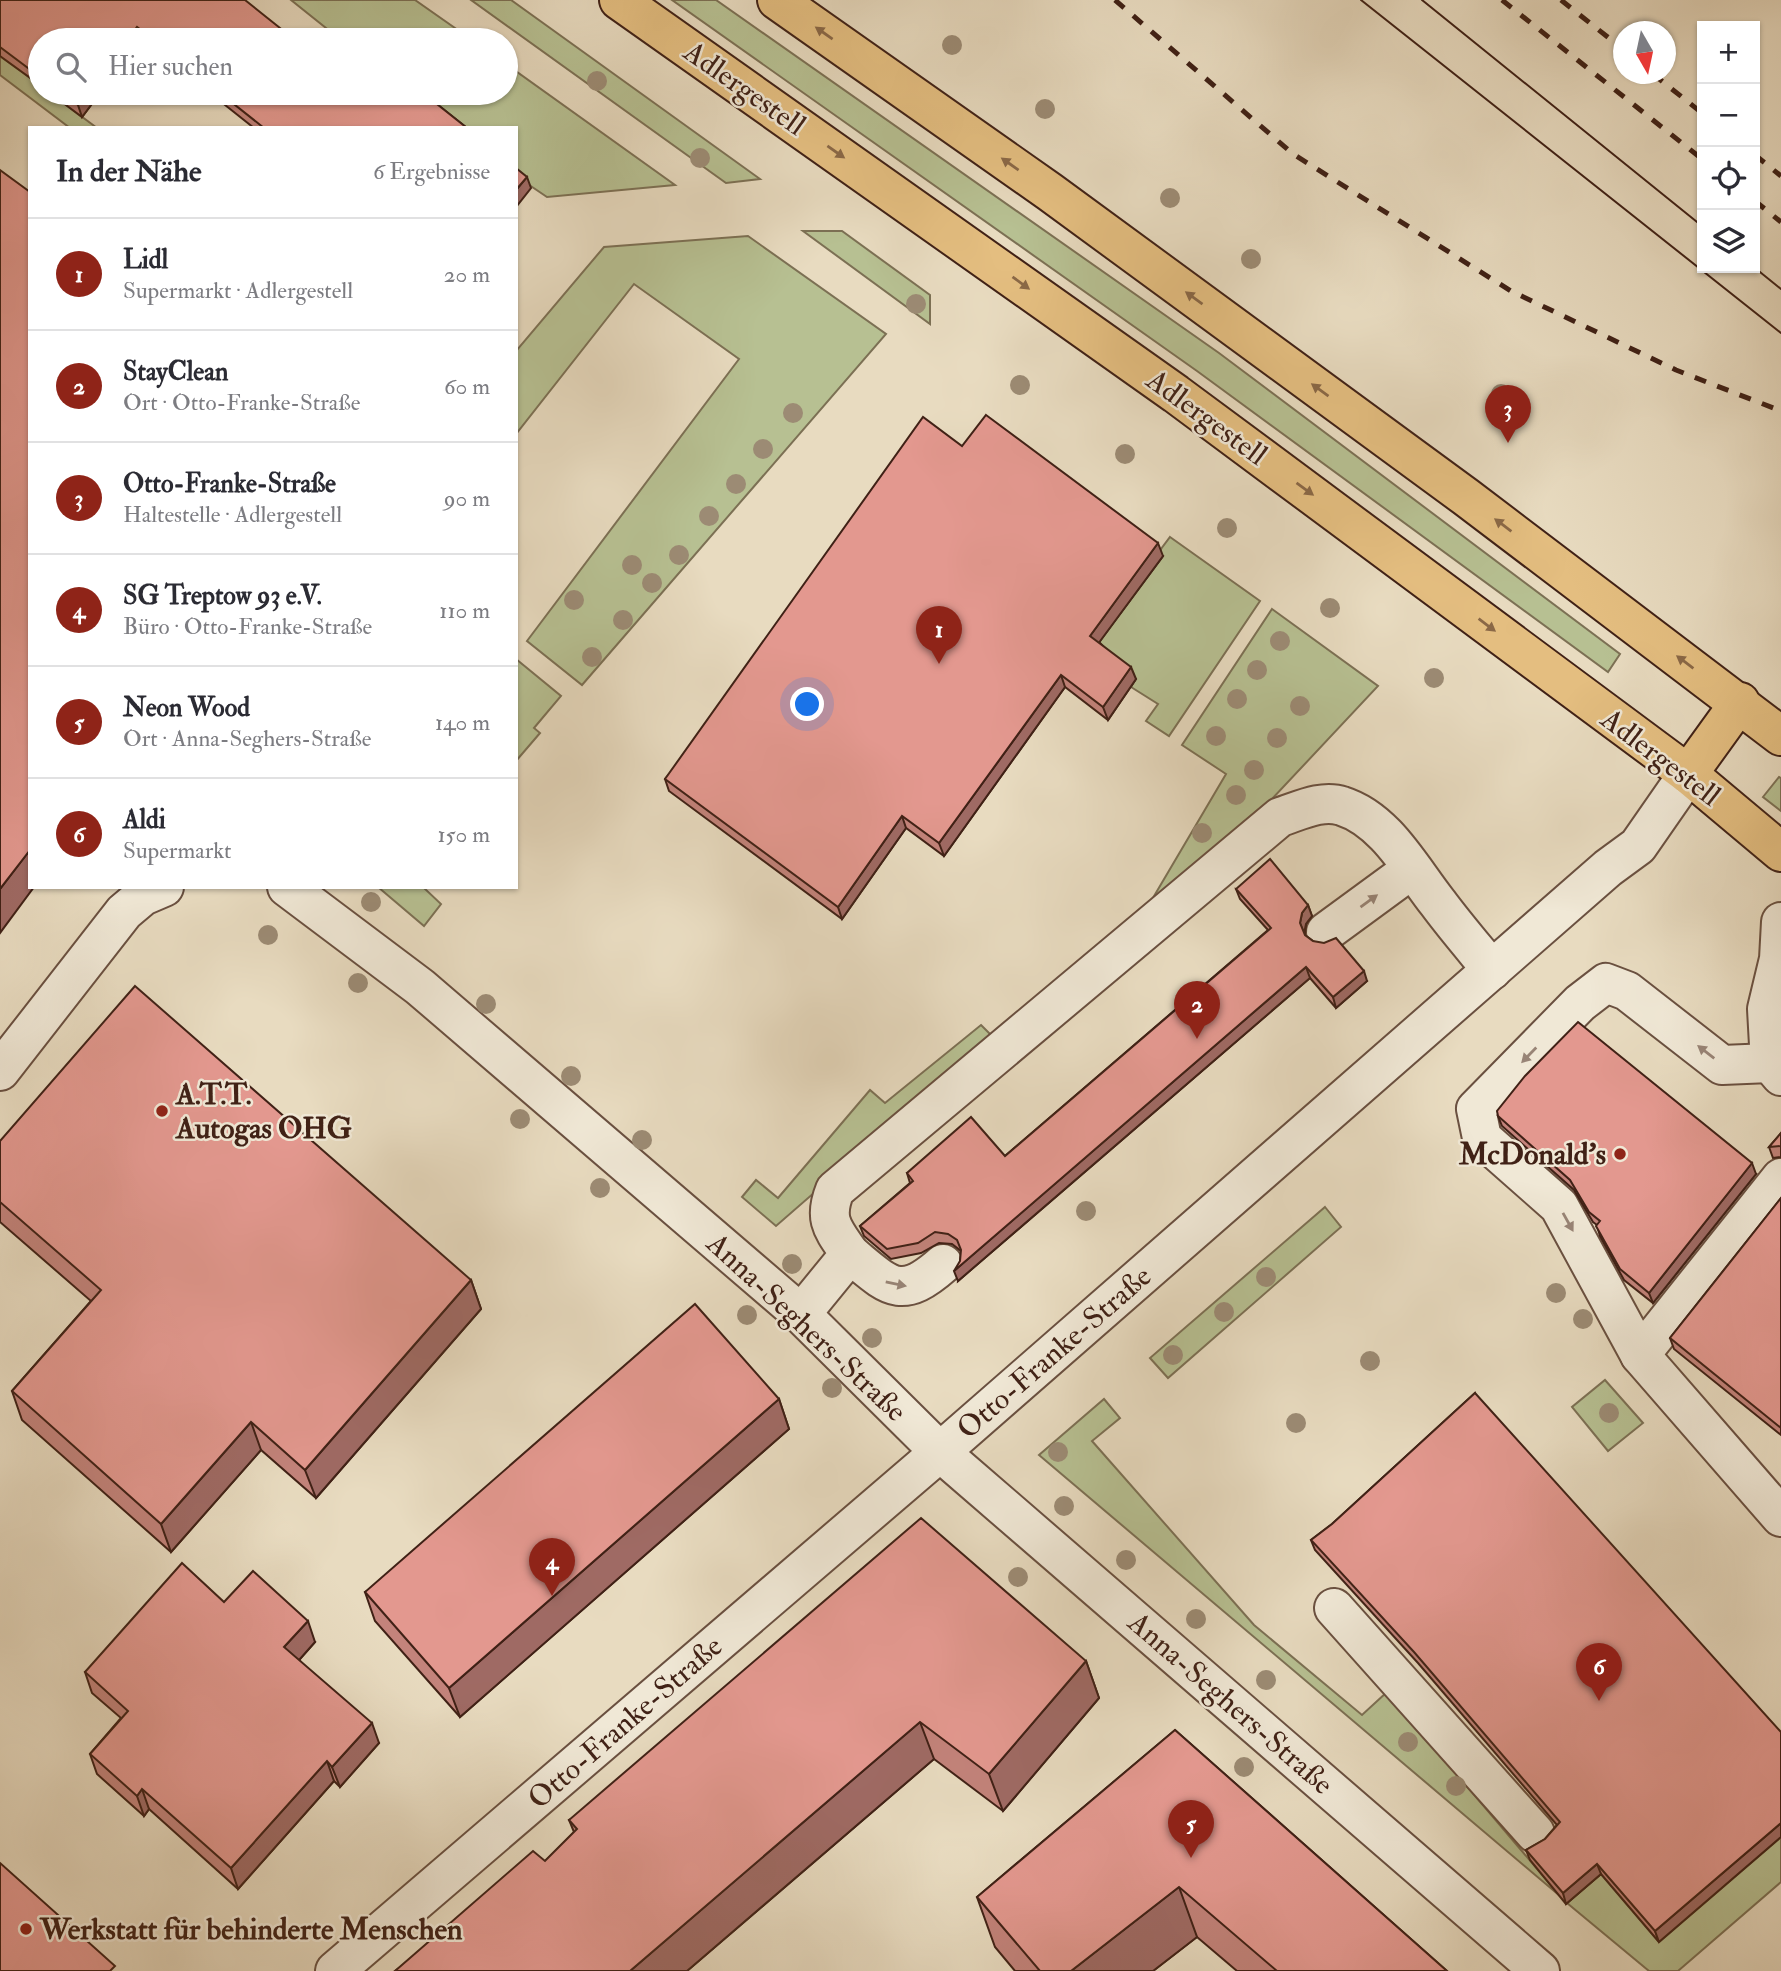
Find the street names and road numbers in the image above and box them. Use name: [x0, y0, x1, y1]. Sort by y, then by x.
street label: Adlergestell: [676, 32, 813, 144]
street label: Adlergestell: [1138, 361, 1275, 474]
street label: Adlergestell: [1593, 700, 1728, 815]
street label: Anna-Seghers-Straße: [698, 1224, 914, 1430]
street label: Otto-Franke-Straße: [949, 1258, 1159, 1447]
street label: Anna-Seghers-Straße: [1120, 1603, 1341, 1803]
street label: Otto-Franke-Straße: [520, 1628, 730, 1817]

